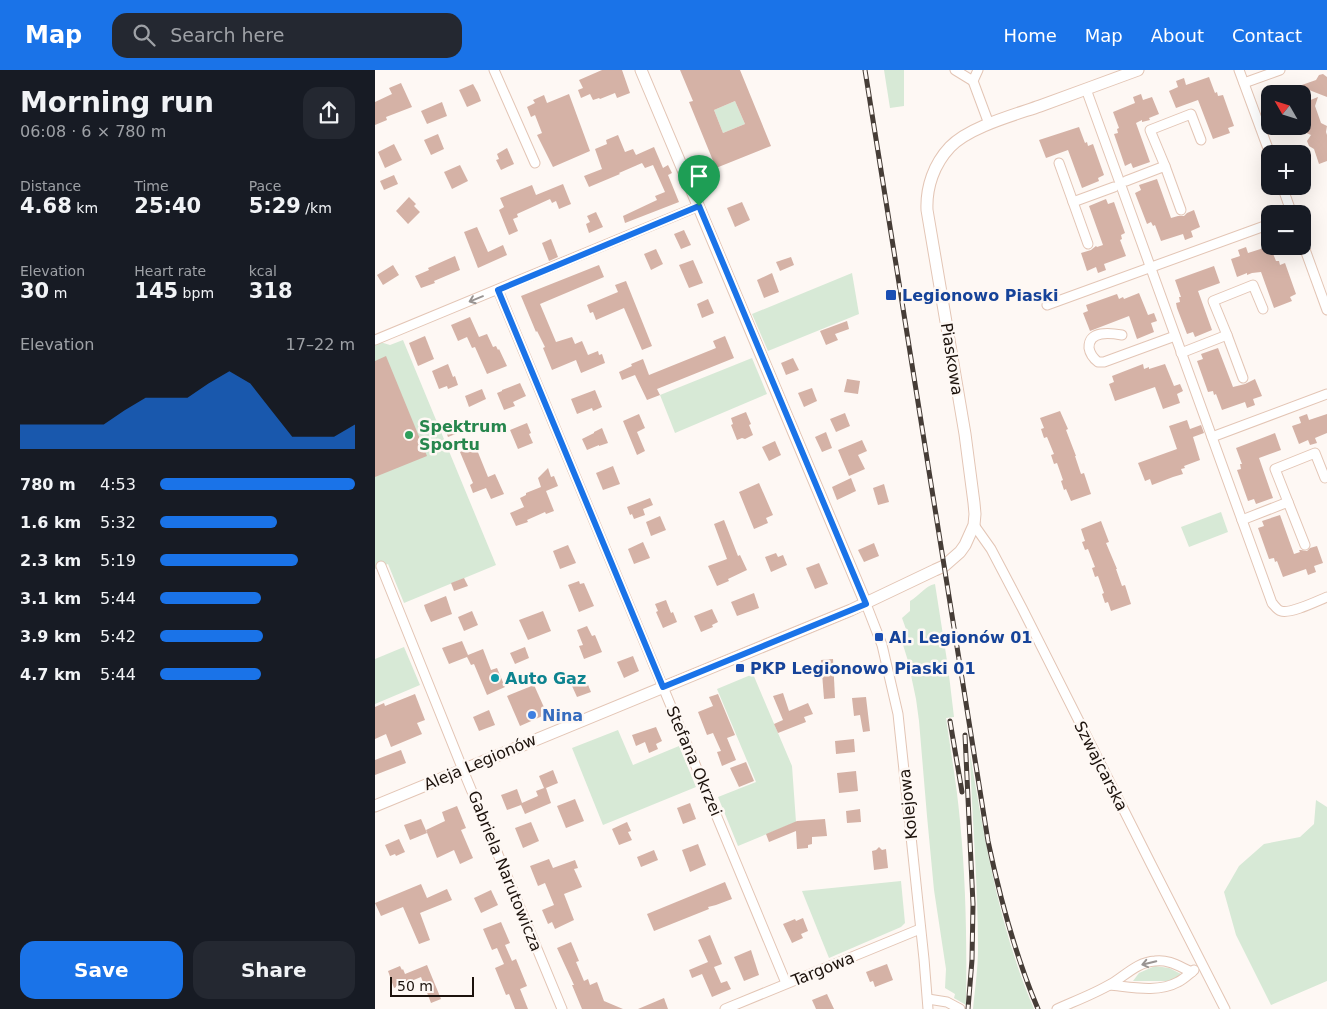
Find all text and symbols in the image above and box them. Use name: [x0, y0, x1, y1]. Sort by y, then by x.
search box: [112, 13, 462, 58]
text: Map: [25, 21, 82, 49]
icon: search: [130, 21, 158, 49]
text: Search here: [170, 24, 284, 46]
text: Home: [1004, 25, 1057, 46]
text: Map: [1085, 25, 1123, 46]
text: About: [1151, 25, 1204, 46]
text: Contact: [1232, 25, 1302, 46]
north arrow: [1261, 85, 1311, 135]
map controls: [1261, 85, 1311, 255]
text: Morning run: [20, 86, 214, 119]
button: share: [303, 87, 355, 139]
text: 06:08 · 6 × 780 m: [20, 122, 166, 141]
button: +: [1261, 145, 1311, 195]
pin: [678, 155, 720, 206]
icon: arrive: [685, 162, 713, 190]
text: Distance: [20, 178, 81, 194]
text: Time: [134, 178, 169, 194]
text: Pace: [249, 178, 281, 194]
text: 4.68: [20, 194, 72, 218]
text: 25:40: [134, 194, 201, 218]
text: 5:29: [249, 194, 301, 218]
text: km: [72, 200, 98, 216]
text: /km: [301, 200, 332, 216]
button: −: [1261, 205, 1311, 255]
text: Elevation: [20, 263, 85, 279]
text: Heart rate: [134, 263, 206, 279]
text: kcal: [249, 263, 277, 279]
text: 30: [20, 279, 49, 303]
text: 145: [134, 279, 178, 303]
text: 318: [249, 279, 293, 303]
text: m: [49, 285, 67, 301]
text: bpm: [178, 285, 214, 301]
place label: Legionowo Piaski: [902, 286, 1058, 305]
marker: Legionowo Piaski: [884, 288, 898, 302]
one-way arrow: [469, 294, 484, 304]
street label: Piaskowa: [937, 321, 967, 397]
text: Elevation: [20, 335, 94, 354]
text: 17–22 m: [286, 335, 355, 354]
place label: Spektrum Sportu: [419, 417, 507, 454]
marker: Spektrum Sportu: [403, 429, 415, 441]
text: 780 m: [20, 475, 76, 494]
text: 4:53: [100, 475, 136, 494]
text: 1.6 km: [20, 513, 81, 532]
text: 5:32: [100, 513, 136, 532]
text: 2.3 km: [20, 551, 81, 570]
text: 5:19: [100, 551, 136, 570]
text: 3.1 km: [20, 589, 81, 608]
text: 5:44: [100, 589, 136, 608]
text: 3.9 km: [20, 627, 81, 646]
text: 5:42: [100, 627, 136, 646]
place label: Al. Legionów 01: [889, 628, 1033, 647]
marker: Al. Legionów 01: [873, 631, 885, 643]
place label: PKP Legionowo Piaski 01: [750, 659, 976, 678]
marker: PKP Legionowo Piaski 01: [734, 662, 746, 674]
text: 4.7 km: [20, 665, 81, 684]
text: 5:44: [100, 665, 136, 684]
place label: Auto Gaz: [505, 669, 586, 688]
marker: Auto Gaz: [489, 672, 501, 684]
street label: Stefana Okrzei: [662, 703, 726, 819]
place label: Nina: [542, 706, 583, 725]
marker: Nina: [526, 709, 538, 721]
street label: Szwajcarska: [1070, 718, 1132, 814]
street label: Aleja Legionów: [421, 730, 539, 794]
street label: Kolejowa: [895, 768, 921, 840]
street label: Gabriela Narutowicza: [464, 788, 546, 954]
button: Save: [20, 941, 183, 999]
button: Share: [193, 941, 355, 999]
street label: Targowa: [788, 948, 857, 991]
one-way arrow: [1142, 959, 1158, 968]
scale bar: [390, 974, 474, 997]
text: 50 m: [397, 978, 433, 994]

